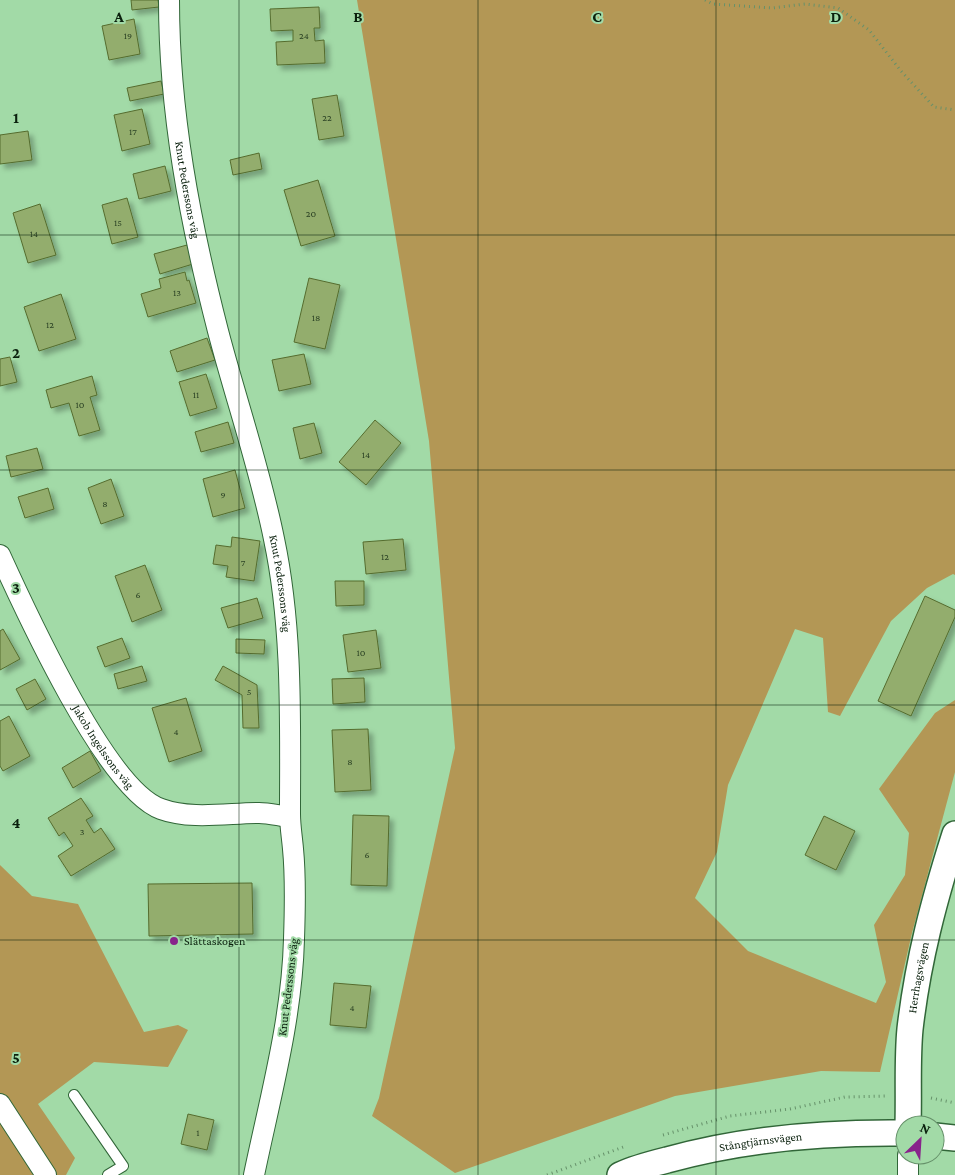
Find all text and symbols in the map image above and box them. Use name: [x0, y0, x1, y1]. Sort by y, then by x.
text: A: [113, 8, 124, 25]
text: B: [353, 8, 363, 25]
text: C: [592, 8, 602, 25]
text: D: [830, 8, 842, 25]
house number: 19: [124, 30, 132, 41]
house number: 24: [299, 30, 309, 41]
text: 1: [13, 109, 19, 126]
house number: 22: [322, 112, 332, 123]
house number: 17: [129, 126, 137, 137]
street label: Knut Pederssons väg: [172, 140, 203, 240]
house number: 20: [306, 208, 317, 219]
house number: 15: [114, 217, 122, 228]
house number: 14: [30, 228, 38, 239]
house number: 13: [173, 287, 181, 298]
house number: 18: [312, 312, 320, 323]
house number: 12: [46, 319, 54, 330]
text: 2: [12, 344, 20, 361]
house number: 11: [193, 389, 199, 400]
house number: 10: [76, 399, 85, 410]
house number: 14: [362, 449, 370, 460]
house number: 9: [220, 489, 226, 500]
house number: 8: [102, 498, 108, 509]
street label: Knut Pederssons väg: [266, 534, 294, 633]
house number: 12: [381, 551, 389, 562]
house number: 7: [241, 557, 246, 568]
text: 3: [12, 579, 20, 596]
house number: 6: [135, 589, 141, 600]
house number: 10: [357, 647, 366, 658]
house number: 5: [247, 686, 252, 697]
street label: Jakob Ingelssons väg: [69, 701, 137, 792]
house number: 4: [173, 726, 179, 737]
house number: 8: [347, 756, 353, 767]
text: 4: [12, 814, 21, 831]
house number: 3: [80, 826, 85, 837]
house number: 6: [364, 849, 370, 860]
place label: Slättaskogen: [184, 934, 246, 948]
marker: Slättaskogen: [168, 935, 180, 947]
street label: Knut Pederssons väg: [275, 937, 301, 1037]
street label: Herrhagsvägen: [905, 940, 932, 1014]
house number: 4: [349, 1002, 355, 1013]
text: 5: [12, 1049, 20, 1066]
north arrow: [895, 1115, 945, 1165]
text: N: [918, 1119, 934, 1138]
house number: 1: [196, 1127, 200, 1138]
street label: Stångtjärnsvägen: [718, 1129, 803, 1154]

